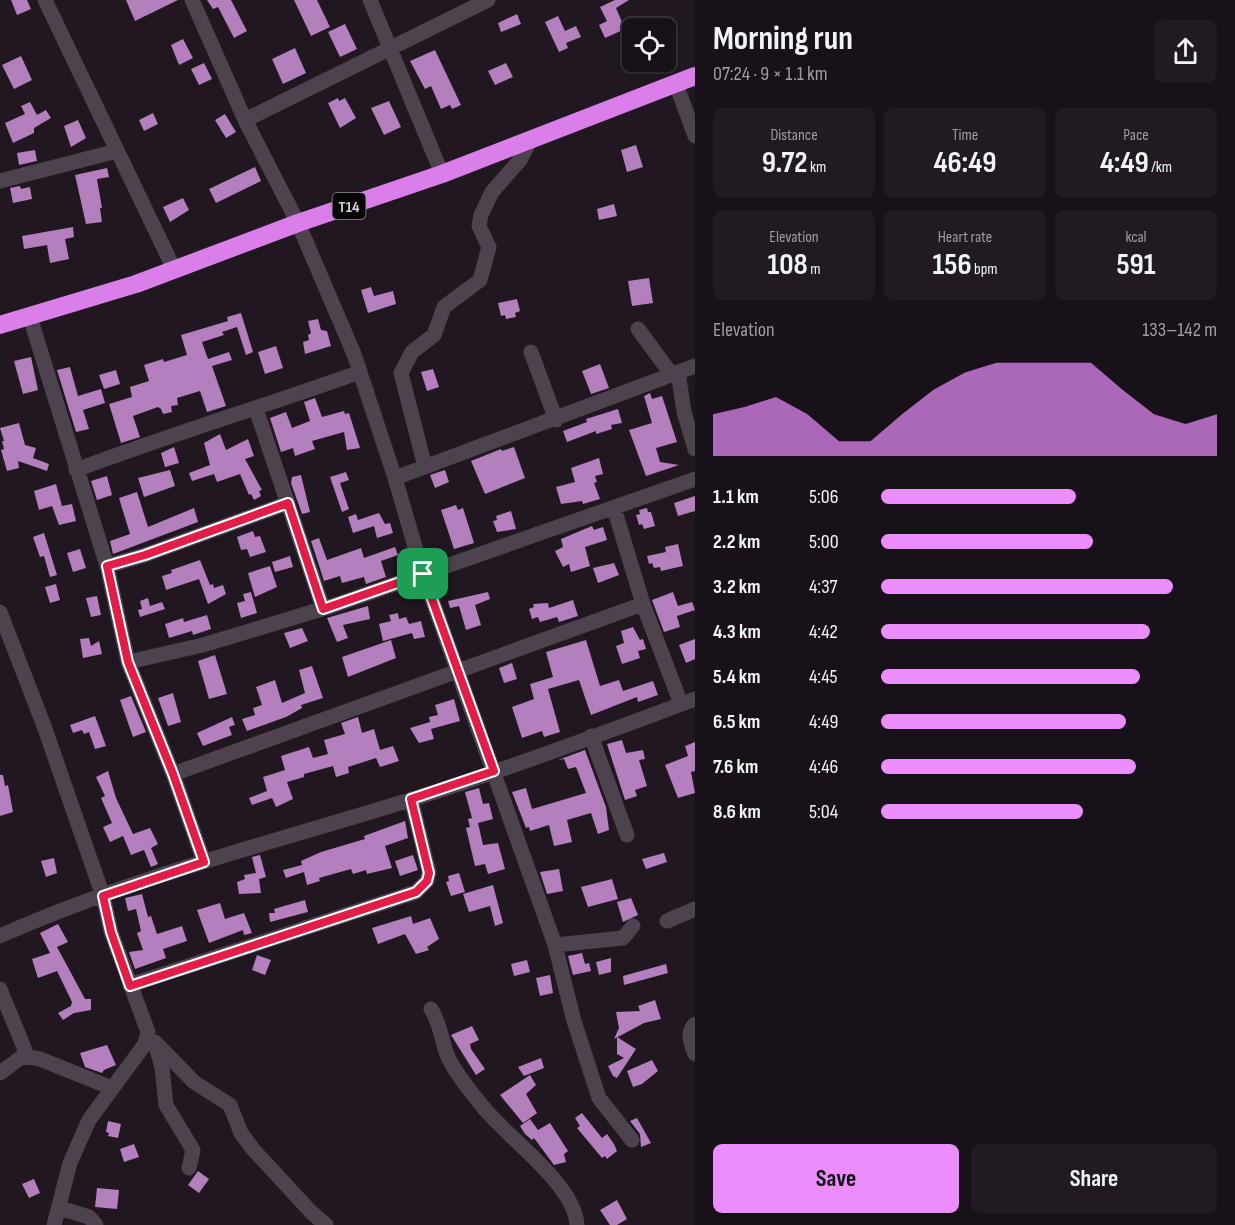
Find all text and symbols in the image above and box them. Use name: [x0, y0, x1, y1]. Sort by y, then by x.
map controls: [622, 18, 676, 72]
button: locate: [622, 18, 676, 72]
text: Morning run: [713, 19, 853, 59]
button: share: [1154, 20, 1217, 83]
text: 07:24 · 9 × 1.1 km: [713, 62, 828, 86]
text: Distance: [770, 126, 818, 145]
text: Time: [952, 126, 978, 145]
text: Pace: [1123, 126, 1149, 145]
text: 9.72: [762, 145, 807, 181]
text: 46:49: [934, 145, 996, 181]
text: 4:49: [1100, 145, 1149, 181]
text: km: [807, 158, 826, 177]
text: /km: [1149, 158, 1172, 177]
road number: T14: [332, 193, 366, 219]
text: Elevation: [769, 228, 819, 247]
text: Heart rate: [938, 228, 992, 247]
text: kcal: [1125, 228, 1147, 247]
text: 108: [767, 247, 808, 283]
text: 156: [932, 247, 972, 283]
text: 591: [1116, 247, 1156, 283]
text: m: [808, 260, 821, 279]
text: bpm: [972, 260, 998, 279]
text: Elevation: [713, 318, 775, 342]
text: 133–142 m: [1142, 318, 1217, 342]
text: 1.1 km: [713, 485, 759, 509]
text: 5:06: [809, 485, 838, 509]
text: 2.2 km: [713, 530, 760, 554]
text: 5:00: [809, 530, 839, 554]
pin: [397, 548, 448, 599]
icon: arrive: [406, 557, 439, 590]
text: 3.2 km: [713, 575, 761, 599]
text: 4:37: [809, 575, 838, 599]
text: 4.3 km: [713, 620, 761, 644]
text: 4:42: [809, 620, 838, 644]
text: 5.4 km: [713, 665, 761, 689]
text: 4:45: [809, 665, 838, 689]
text: 6.5 km: [713, 710, 760, 734]
text: 4:49: [809, 710, 838, 734]
text: 7.6 km: [713, 755, 758, 779]
text: 4:46: [809, 755, 838, 779]
text: 8.6 km: [713, 800, 761, 824]
text: 5:04: [809, 800, 838, 824]
button: Save: [713, 1144, 959, 1213]
button: Share: [971, 1144, 1217, 1213]

